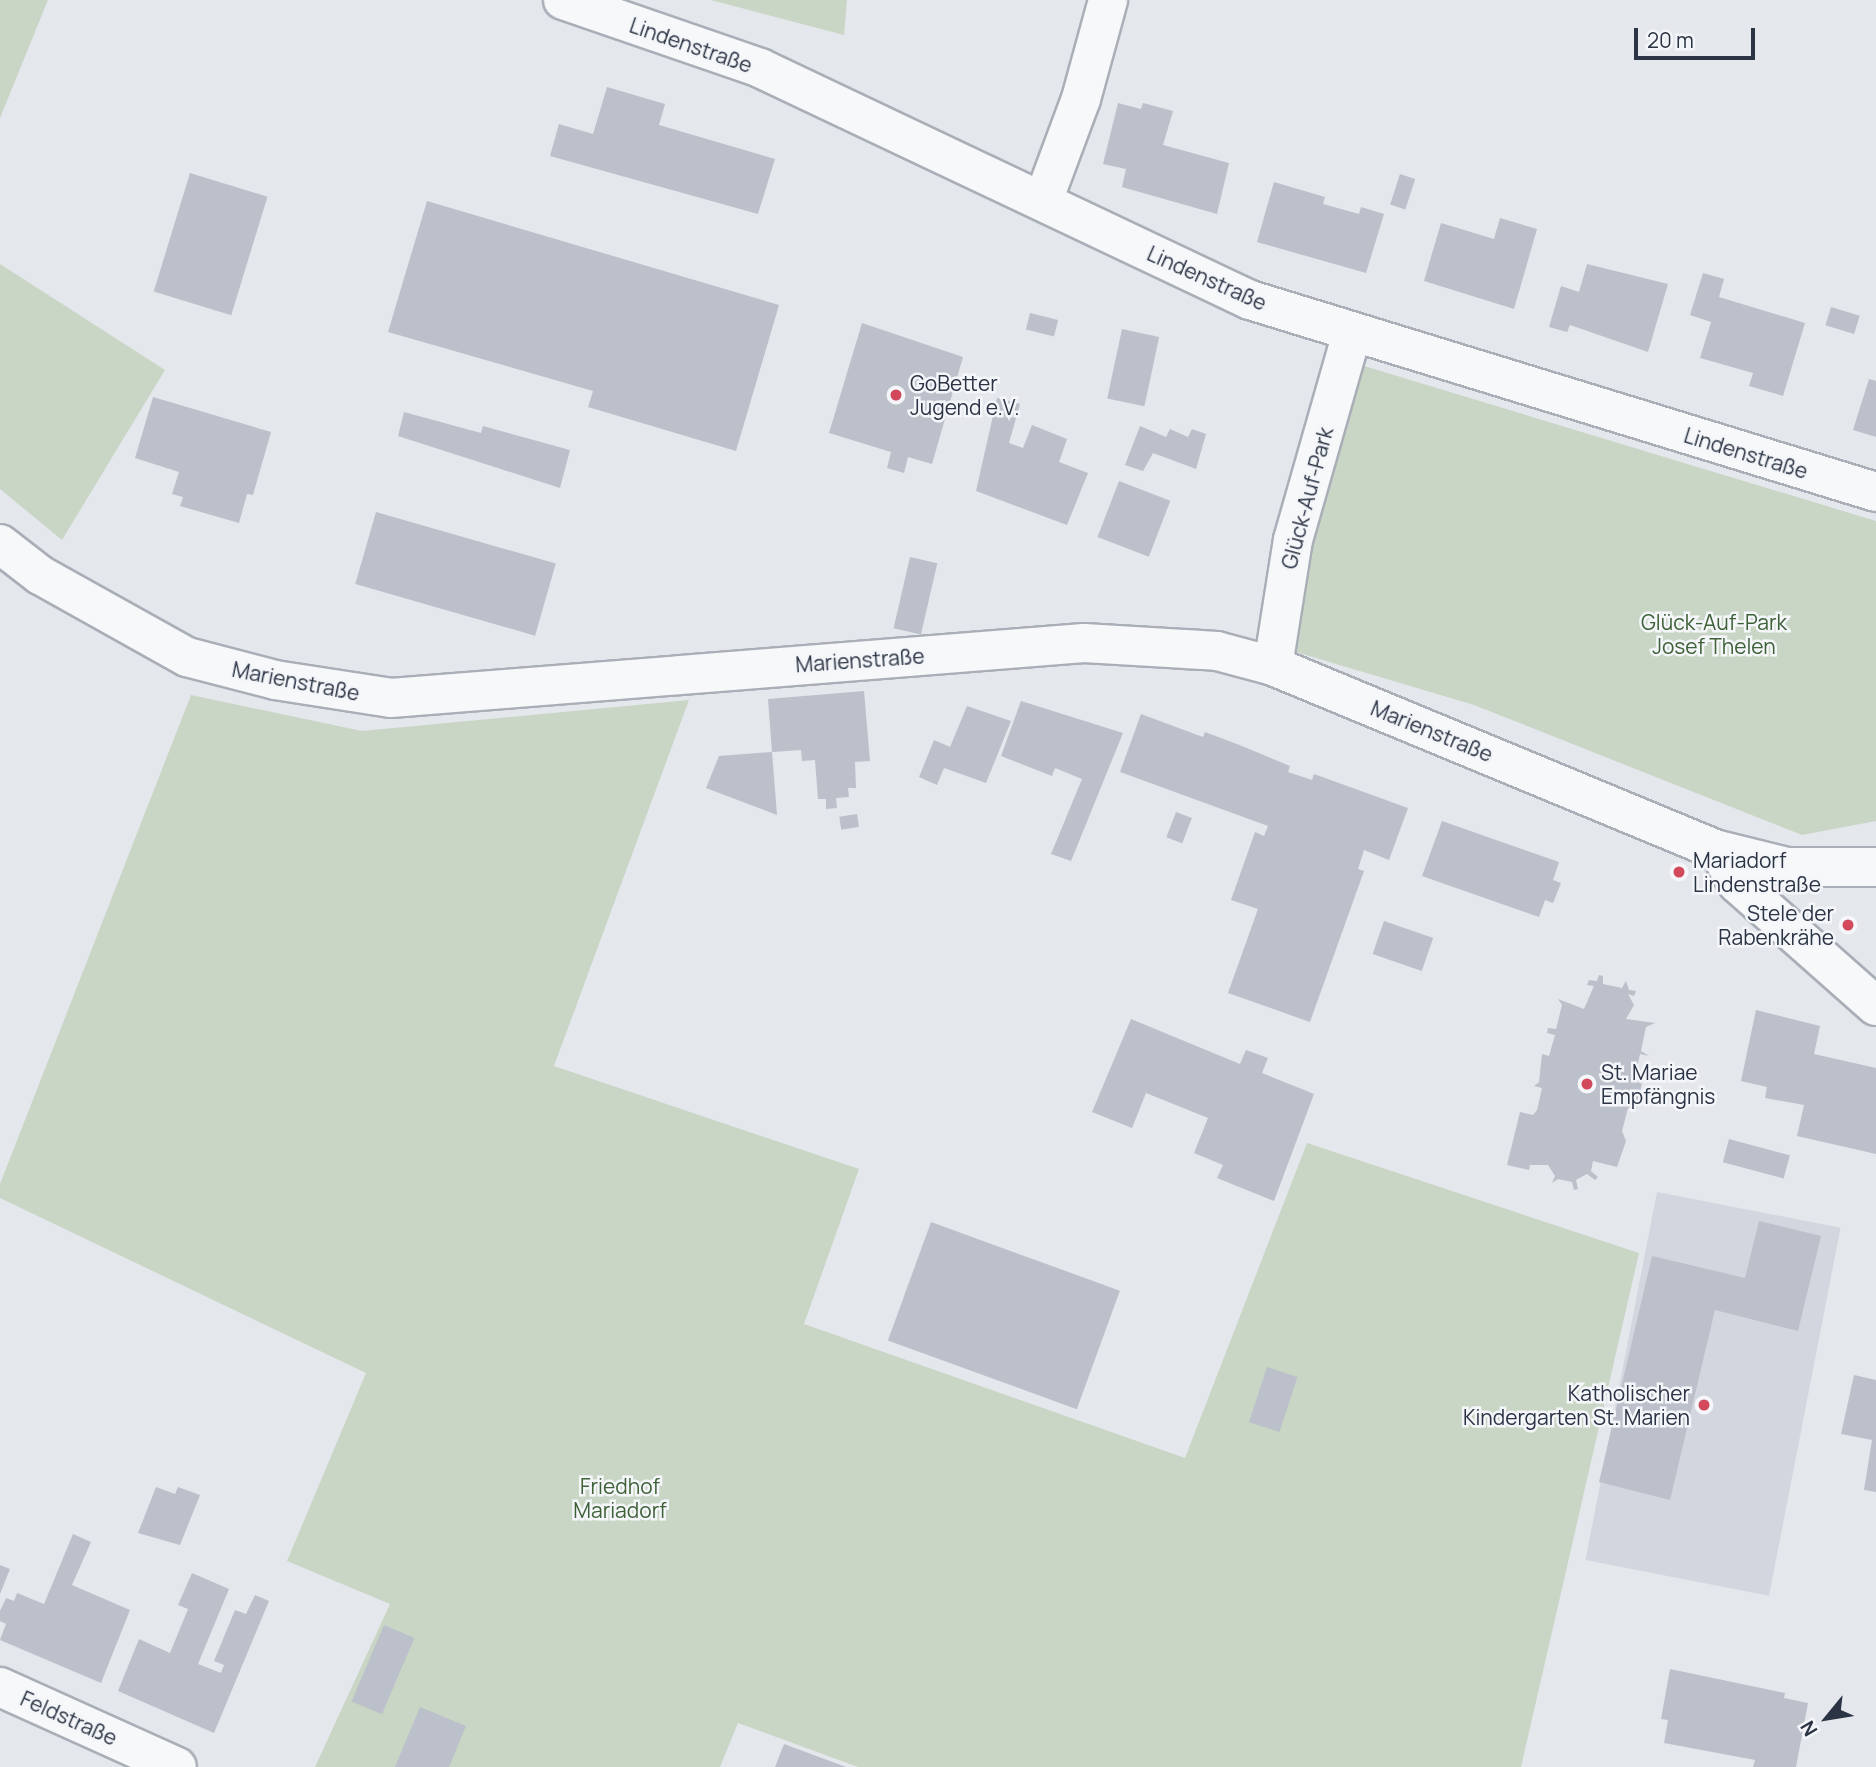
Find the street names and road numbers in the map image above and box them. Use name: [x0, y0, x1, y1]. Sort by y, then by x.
street label: Lindenstraße: [626, 12, 756, 78]
street label: Lindenstraße: [1143, 240, 1271, 316]
street label: Lindenstraße: [1681, 422, 1811, 484]
street label: Glück-Auf-Park: [1276, 424, 1338, 572]
street label: Marienstraße: [795, 643, 925, 677]
street label: Marienstraße: [230, 656, 362, 706]
street label: Marienstraße: [1367, 695, 1497, 767]
street label: Feldstraße: [17, 1686, 121, 1750]

